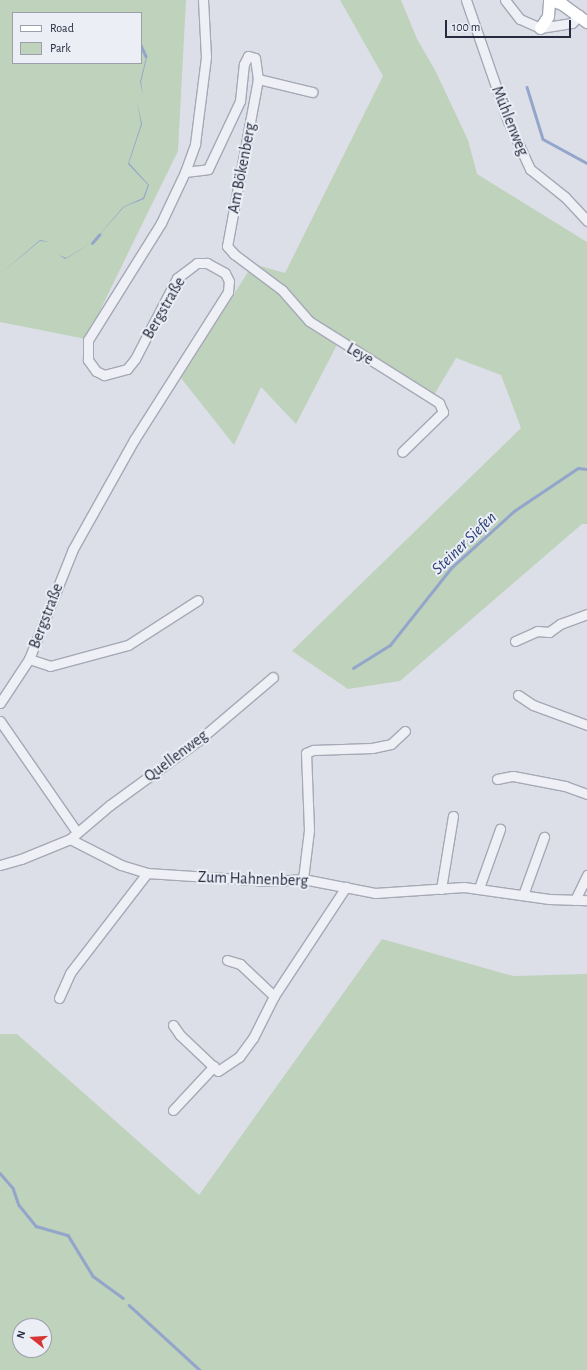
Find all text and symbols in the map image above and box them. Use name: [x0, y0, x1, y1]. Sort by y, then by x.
legend: [12, 12, 142, 64]
scale bar: [447, 12, 573, 38]
text: 100 m: [452, 21, 480, 33]
text: Road: [50, 22, 74, 34]
text: Park: [50, 42, 71, 54]
street label: Mühlenweg: [487, 83, 533, 159]
street label: Am Bökenberg: [224, 121, 260, 215]
street label: Bergstraße: [139, 274, 189, 342]
street label: Leye: [343, 339, 377, 369]
water label: Steiner Siefen: [427, 507, 501, 579]
street label: Bergstraße: [25, 581, 67, 651]
street label: Quellenweg: [140, 726, 212, 786]
street label: Zum Hahnenberg: [198, 867, 308, 891]
north arrow: [12, 1318, 52, 1358]
text: N: [15, 1329, 27, 1340]

